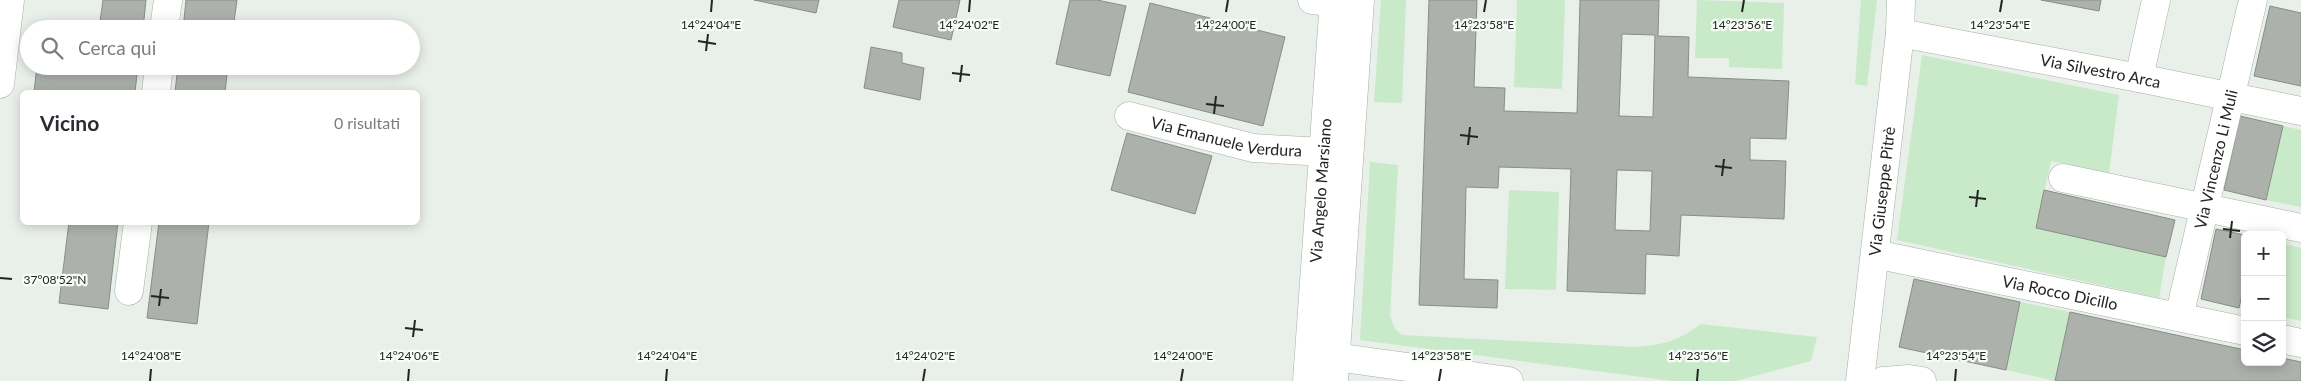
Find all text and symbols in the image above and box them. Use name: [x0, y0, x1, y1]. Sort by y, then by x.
text: 14°24'04"E: [681, 17, 741, 32]
text: 14°24'02"E: [939, 17, 999, 32]
text: 14°24'00"E: [1196, 17, 1256, 32]
text: 14°23'58"E: [1454, 17, 1514, 32]
text: 14°23'56"E: [1712, 17, 1772, 32]
text: 14°23'54"E: [1970, 17, 2030, 32]
search box: [20, 20, 420, 75]
icon: search: [38, 34, 66, 62]
text: Cerca qui: [78, 36, 156, 59]
street label: Via Silvestro Arca: [2039, 50, 2162, 91]
street label: Via Vincenzo Li Muli: [2190, 88, 2241, 231]
text: Vicino: [40, 110, 99, 135]
street label: Via Emanuele Verdura: [1149, 112, 1302, 160]
text: 0 risultati: [334, 113, 400, 132]
street label: Via Angelo Marsiano: [1305, 118, 1335, 263]
street label: Via Giuseppe Pitrè: [1864, 125, 1898, 257]
map controls: [2241, 231, 2286, 366]
button: +: [2241, 231, 2286, 276]
street label: Via Rocco Dicillo: [2001, 271, 2120, 313]
text: 37°08'52"N: [24, 272, 86, 287]
button: −: [2241, 276, 2286, 321]
button: layers: [2241, 321, 2286, 366]
text: 14°24'08"E: [121, 348, 181, 363]
text: 14°24'06"E: [379, 348, 439, 363]
text: 14°24'04"E: [637, 348, 697, 363]
text: 14°24'02"E: [895, 348, 955, 363]
text: 14°24'00"E: [1153, 348, 1213, 363]
text: 14°23'58"E: [1411, 348, 1471, 363]
text: 14°23'56"E: [1668, 348, 1728, 363]
text: 14°23'54"E: [1926, 348, 1986, 363]

